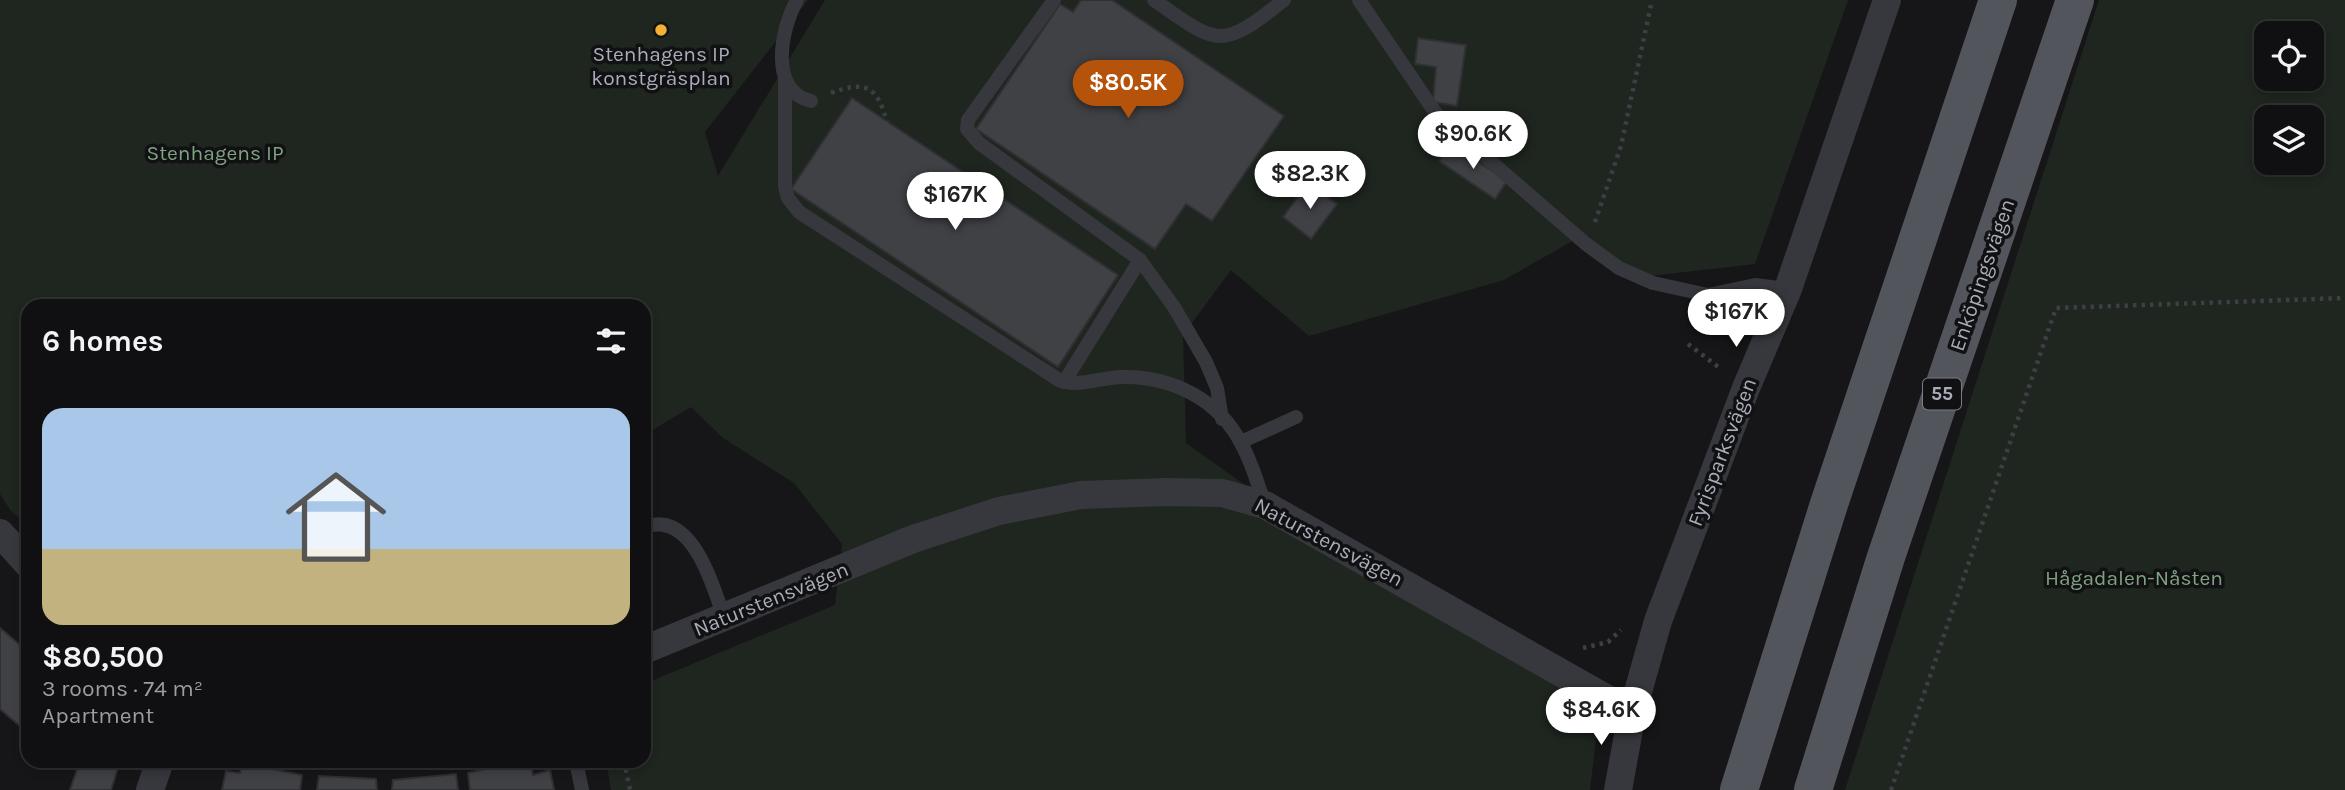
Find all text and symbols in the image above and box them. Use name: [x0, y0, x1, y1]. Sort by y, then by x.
map controls: [2254, 21, 2324, 175]
button: locate: [2254, 21, 2324, 91]
marker: Stenhagens IP konstgräsplan: [653, 22, 669, 38]
place label: Stenhagens IP konstgräsplan: [591, 42, 731, 90]
pin: $80.5K: [1071, 60, 1185, 120]
text: $80.5K: [1089, 69, 1167, 96]
button: layers: [2254, 105, 2324, 175]
pin: $90.6K: [1416, 111, 1530, 171]
text: $90.6K: [1434, 120, 1512, 147]
park label: Stenhagens IP: [146, 141, 284, 165]
pin: $82.3K: [1253, 152, 1367, 211]
text: $82.3K: [1271, 160, 1349, 187]
pin: $167K: [906, 173, 1004, 232]
text: $167K: [923, 181, 987, 208]
street label: Enköpingsvägen: [1945, 196, 2019, 354]
pin: $167K: [1687, 290, 1785, 349]
text: $167K: [1704, 298, 1768, 325]
icon: filters: [592, 322, 630, 360]
text: 6 homes: [42, 323, 164, 359]
street label: Fyrisparksvägen: [1683, 375, 1761, 529]
road number: 55: [1923, 378, 1961, 410]
icon: home: [273, 454, 399, 580]
street label: Naturstensvägen: [1251, 493, 1407, 591]
street label: Naturstensvägen: [690, 557, 852, 641]
park label: Hågadalen-Nåsten: [2045, 566, 2223, 590]
text: $80,500: [42, 639, 164, 675]
text: 3 rooms · 74 m²: [42, 675, 203, 702]
pin: $84.6K: [1544, 688, 1658, 747]
text: $84.6K: [1562, 696, 1640, 723]
text: Apartment: [42, 702, 154, 729]

